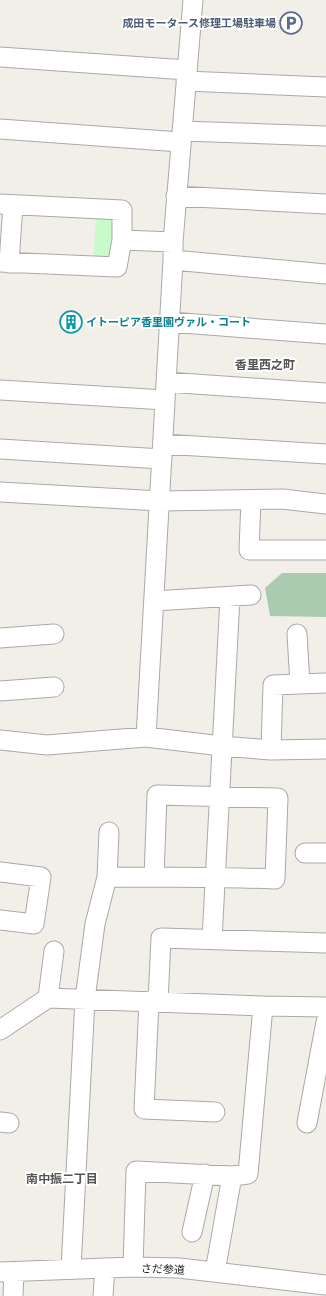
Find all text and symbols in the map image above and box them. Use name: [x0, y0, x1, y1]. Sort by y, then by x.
parking icon: 成田モータース修理工場駐車場: [278, 10, 304, 36]
place label: 成田モータース修理工場駐車場: [123, 16, 276, 30]
building icon: イトーピア香里園ヴァル・コート: [58, 309, 84, 335]
place label: イトーピア香里園ヴァル・コート: [86, 315, 251, 329]
district label: 香里西之町: [235, 357, 295, 372]
district label: 南中振二丁目: [26, 1171, 98, 1186]
street label: さだ参道: [141, 1261, 185, 1277]

